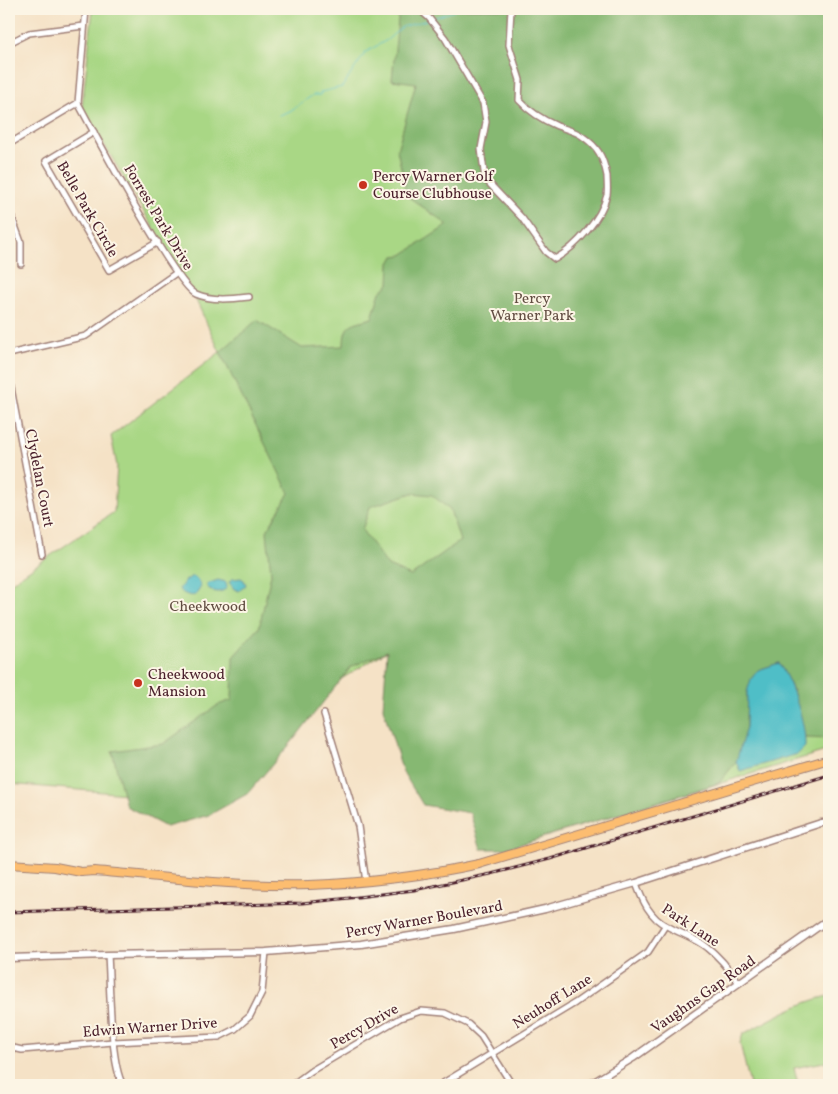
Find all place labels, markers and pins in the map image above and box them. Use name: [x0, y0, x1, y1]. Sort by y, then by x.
place label: Percy Warner Golf Course Clubhouse: [373, 167, 495, 205]
marker: Percy Warner Golf Course Clubhouse: [357, 179, 369, 191]
place label: Cheekwood Mansion: [148, 665, 225, 703]
marker: Cheekwood Mansion: [132, 677, 144, 689]

